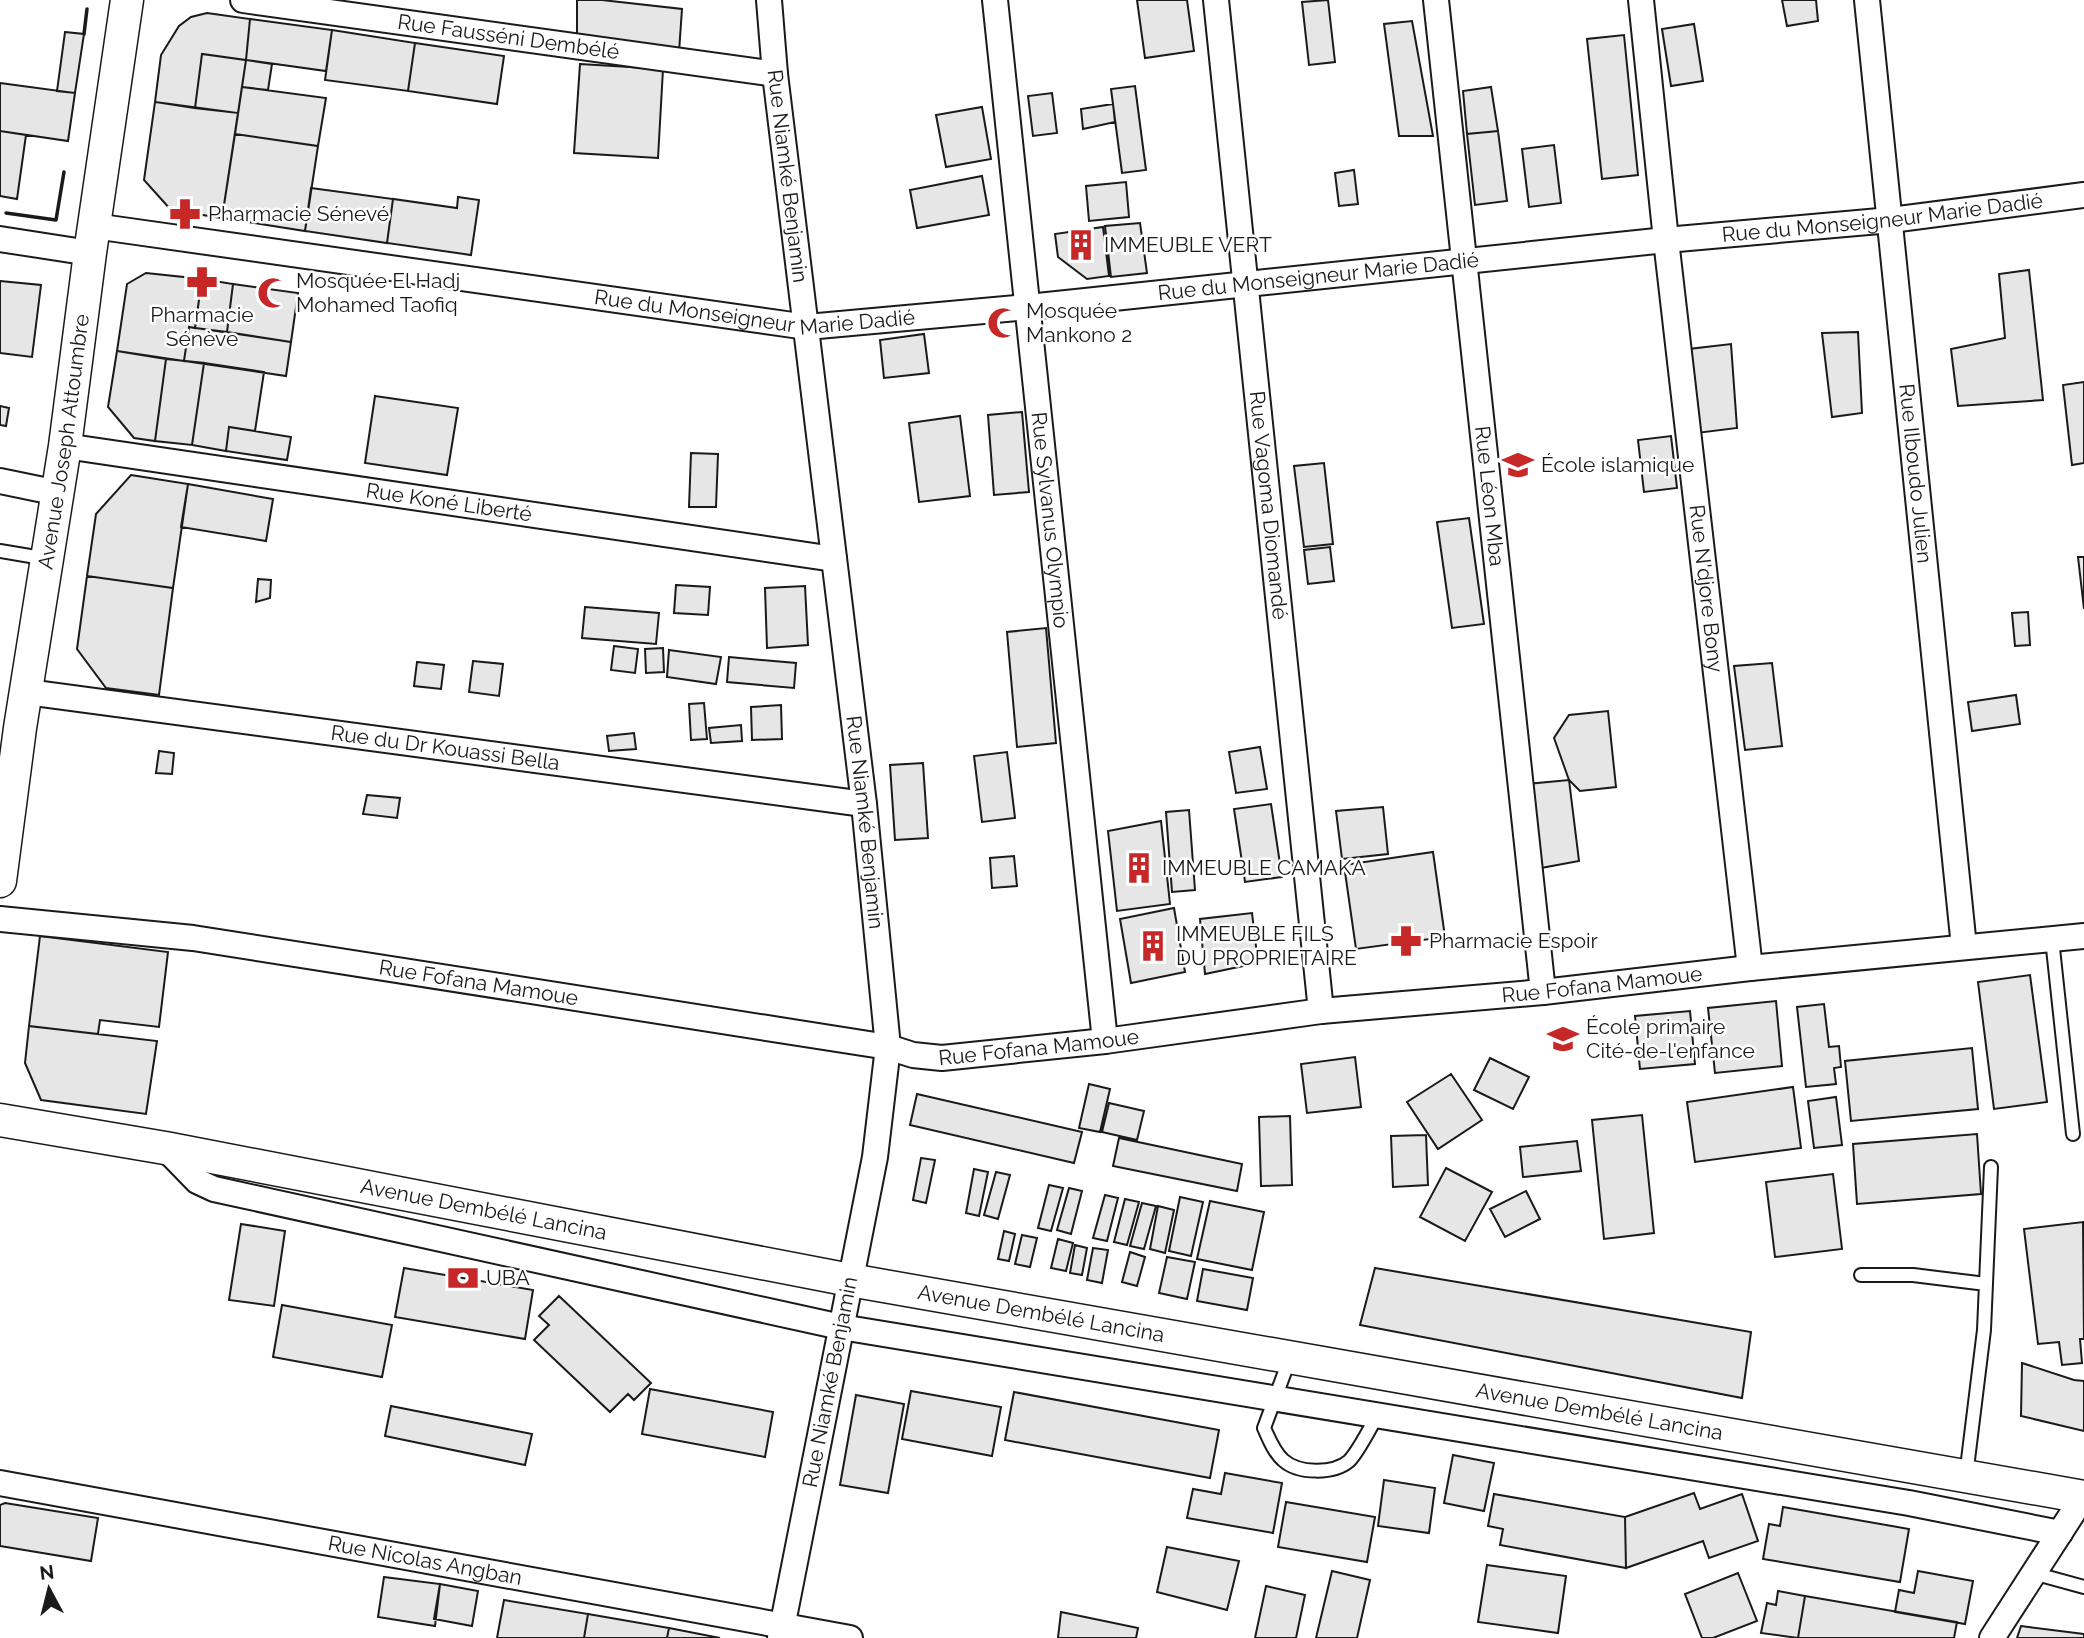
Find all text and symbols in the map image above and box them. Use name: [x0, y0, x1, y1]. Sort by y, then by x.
street label: Rue Fausséni Dembélé: [396, 9, 621, 64]
street label: Rue Niamké Benjamin: [763, 68, 813, 284]
street label: Rue du Monseigneur Marie Dadié: [1721, 187, 2044, 247]
pharmacy icon: Pharmacie Sénevé: [168, 197, 202, 231]
place label: Pharmacie Sénevé: [208, 201, 389, 226]
building icon: IMMEUBLE VERT: [1064, 228, 1098, 262]
place label: IMMEUBLE VERT: [1104, 232, 1272, 257]
street label: Rue du Monseigneur Marie Dadié: [1157, 247, 1480, 305]
pharmacy icon: Pharmacie Sénève: [185, 265, 219, 299]
place label: Mosquée El Hadj Mohamed Taofiq: [296, 268, 460, 317]
mosque icon: Mosquée El Hadj Mohamed Taofiq: [256, 276, 290, 310]
street label: Rue du Monseigneur Marie Dadié: [593, 284, 916, 340]
place label: Mosquée Mankono 2: [1026, 298, 1132, 347]
place label: Pharmacie Sénève: [150, 302, 254, 351]
mosque icon: Mosquée Mankono 2: [986, 306, 1020, 340]
street label: Avenue Joseph Attoumbre: [33, 312, 94, 571]
street label: Rue Ilboudo Julien: [1894, 382, 1938, 564]
street label: Rue Vagoma Diomandé: [1245, 390, 1293, 621]
street label: Rue Sylvanus Olympio: [1027, 411, 1074, 629]
street label: Rue Léon Mba: [1470, 425, 1510, 568]
school or university icon: École islamique: [1501, 448, 1535, 482]
place label: École islamique: [1541, 452, 1694, 477]
street label: Rue Koné Liberté: [364, 477, 534, 526]
street label: Rue N'djore Bony: [1685, 503, 1729, 674]
street label: Rue Niamké Benjamin: [841, 714, 889, 930]
street label: Rue du Dr Kouassi Bella: [329, 720, 561, 775]
building icon: IMMEUBLE CAMAKA: [1122, 851, 1156, 885]
place label: IMMEUBLE CAMAKA: [1162, 855, 1366, 880]
place label: IMMEUBLE FILS DU PROPRIETAIRE: [1176, 921, 1357, 970]
pharmacy icon: Pharmacie Espoir: [1389, 924, 1423, 958]
place label: Pharmacie Espoir: [1429, 928, 1599, 953]
building icon: IMMEUBLE FILS DU PROPRIETAIRE: [1136, 929, 1170, 963]
street label: Rue Fofana Mamoue: [377, 954, 580, 1010]
street label: Rue Fofana Mamoue: [1501, 961, 1703, 1007]
place label: École primaire Cité-de-l'enfance: [1586, 1014, 1755, 1063]
school or university icon: École primaire Cité-de-l'enfance: [1546, 1022, 1580, 1056]
street label: Rue Fofana Mamoue: [937, 1023, 1140, 1070]
street label: Avenue Dembélé Lancina: [359, 1173, 609, 1245]
bank icon: UBA: [446, 1261, 480, 1295]
place label: UBA: [486, 1265, 530, 1290]
street label: Rue Niamké Benjamin: [797, 1274, 862, 1489]
street label: Avenue Dembélé Lancina: [916, 1279, 1167, 1347]
street label: Avenue Dembélé Lancina: [1474, 1377, 1725, 1445]
street label: Rue Nicolas Angban: [326, 1530, 524, 1590]
north arrow: [14, 1554, 84, 1624]
text: N: [38, 1560, 55, 1584]

